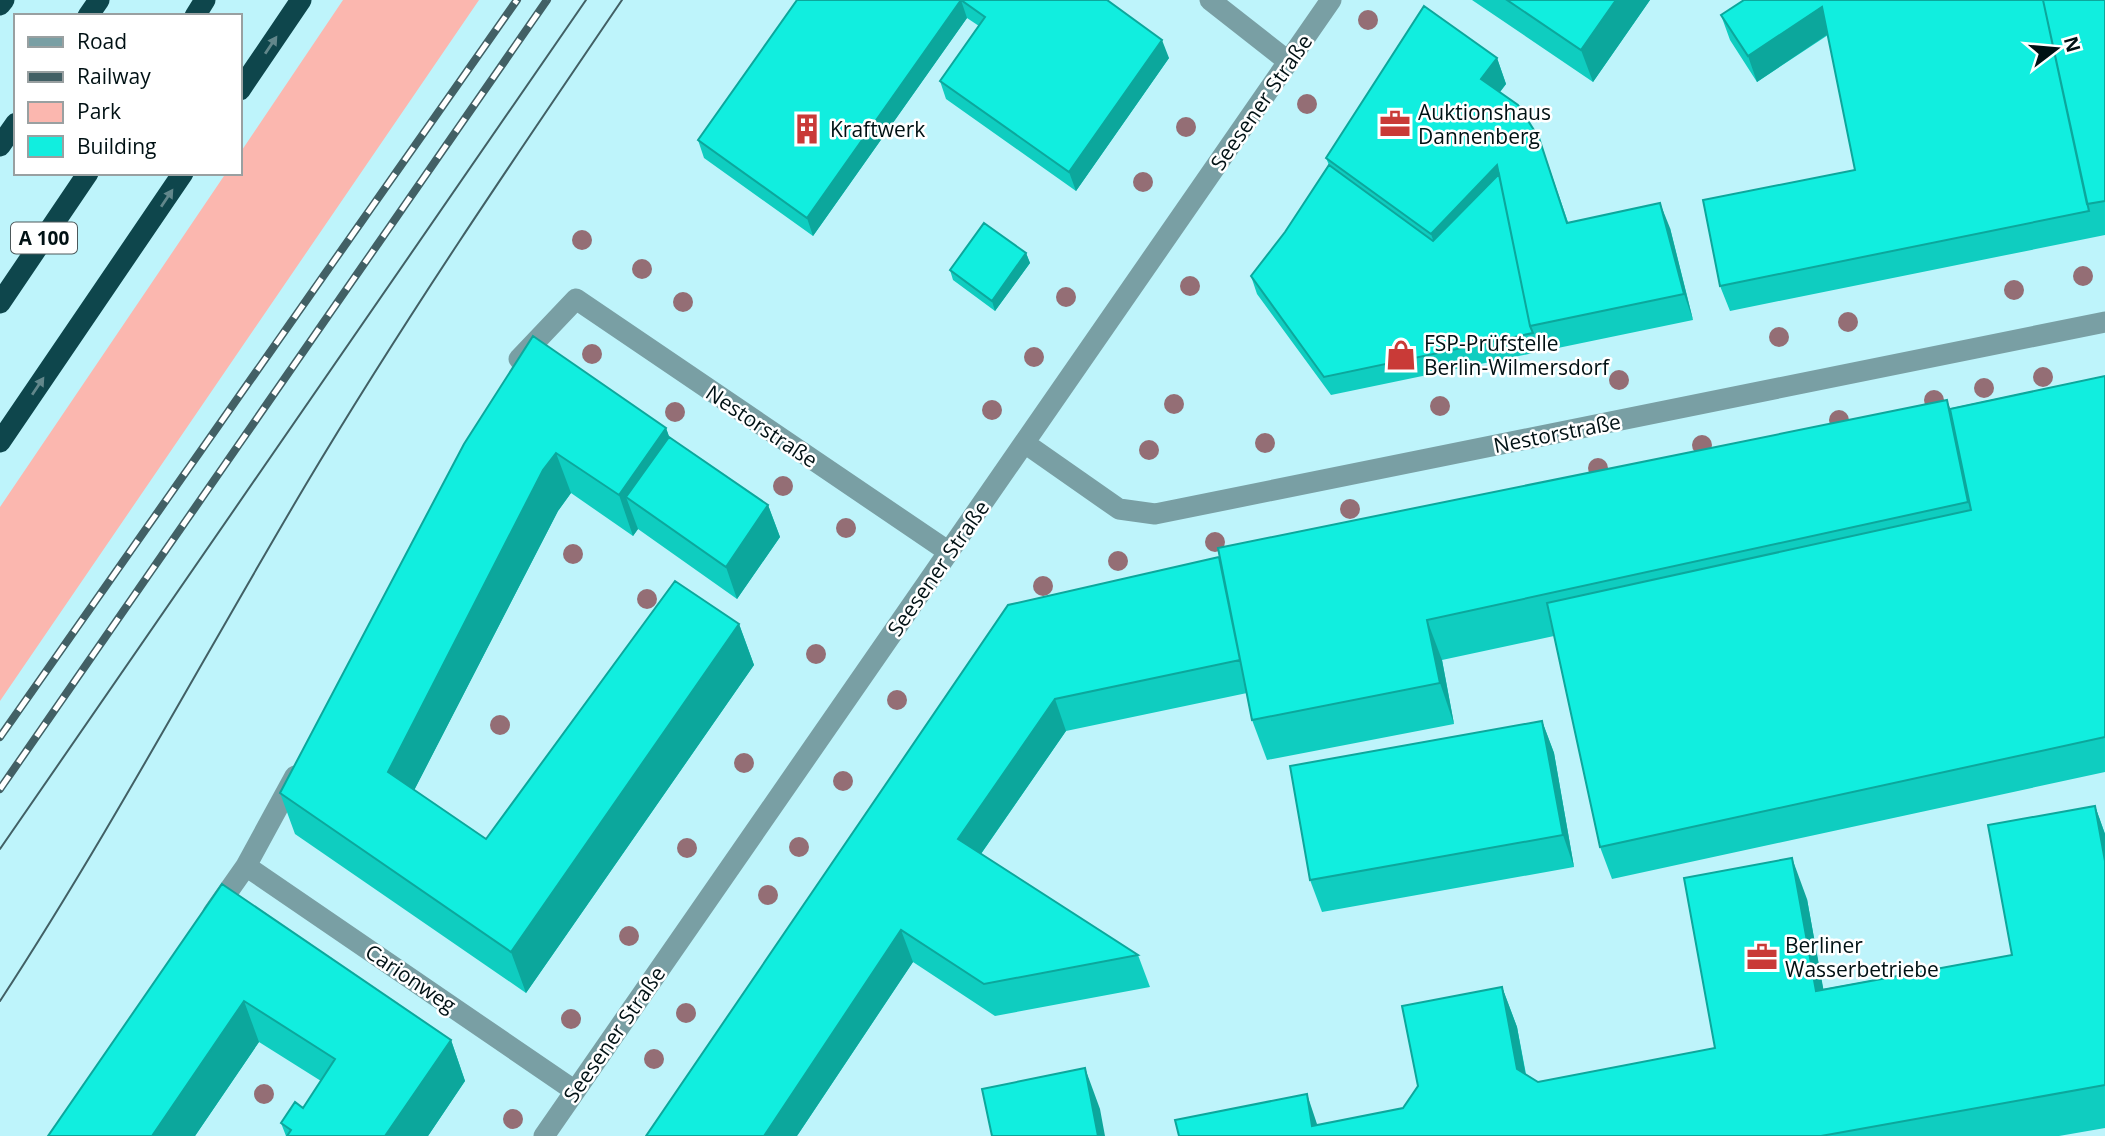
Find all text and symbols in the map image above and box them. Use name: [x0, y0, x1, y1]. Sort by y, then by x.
legend: [14, 14, 242, 175]
north arrow: [2021, 14, 2091, 84]
text: Road: [77, 27, 127, 55]
street label: Seesener Straße: [1204, 29, 1318, 175]
text: N: [2058, 33, 2087, 55]
one-way arrow: [264, 35, 277, 55]
text: Railway: [77, 62, 151, 90]
text: Park: [77, 97, 121, 125]
place label: Auktionshaus Dannenberg: [1418, 98, 1551, 150]
office icon: Auktionshaus Dannenberg: [1378, 107, 1412, 141]
building icon: Kraftwerk: [790, 112, 824, 146]
place label: Kraftwerk: [830, 115, 925, 143]
text: Building: [77, 132, 156, 160]
one-way arrow: [160, 188, 173, 208]
road number: A 100: [11, 222, 77, 254]
place label: FSP-Prüfstelle Berlin-Wilmersdorf: [1424, 329, 1611, 381]
shop icon: FSP-Prüfstelle Berlin-Wilmersdorf: [1384, 338, 1418, 372]
one-way arrow: [32, 376, 45, 396]
street label: Nestorstraße: [701, 378, 823, 474]
street label: Nestorstraße: [1491, 407, 1623, 459]
street label: Seesener Straße: [881, 495, 995, 641]
place label: Berliner Wasserbetriebe: [1785, 931, 1939, 983]
street label: Carionweg: [360, 937, 462, 1019]
office icon: Berliner Wasserbetriebe: [1745, 940, 1779, 974]
street label: Seesener Straße: [557, 961, 671, 1107]

